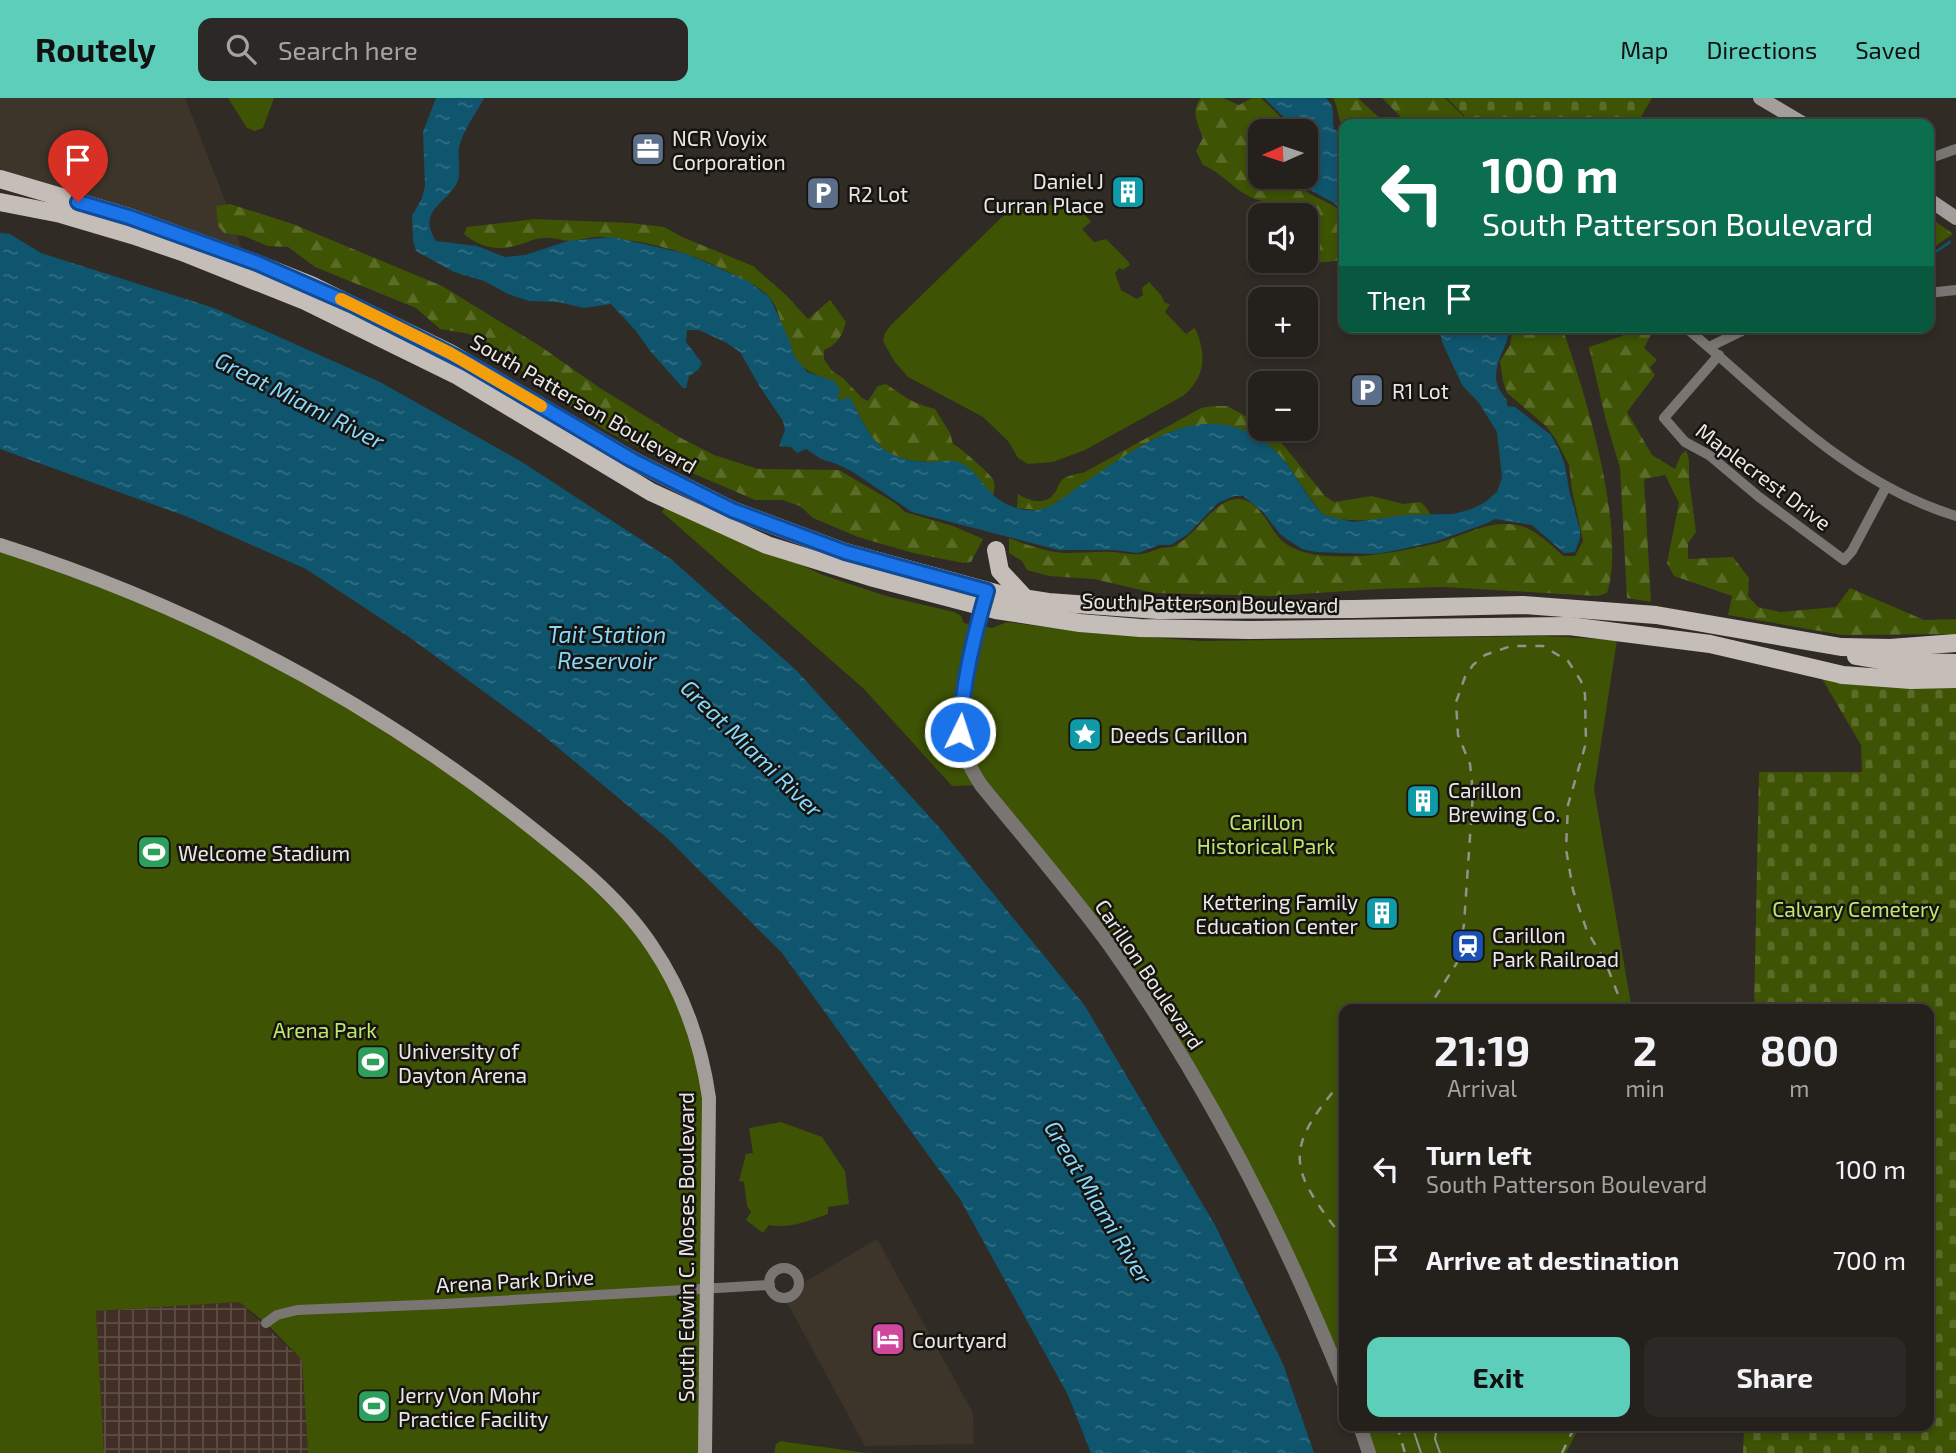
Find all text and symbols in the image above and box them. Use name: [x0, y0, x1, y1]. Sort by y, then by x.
search box: [198, 18, 688, 81]
text: Routely: [35, 29, 156, 69]
icon: search: [222, 30, 260, 68]
text: Search here: [278, 34, 418, 65]
text: Map: [1620, 35, 1668, 64]
text: Directions: [1706, 35, 1817, 64]
text: Saved: [1855, 35, 1921, 64]
north arrow: [1248, 119, 1318, 189]
map controls: [1248, 119, 1318, 441]
place label: NCR Voyix Corporation: [672, 125, 786, 174]
pin: [48, 130, 108, 202]
office icon: NCR Voyix Corporation: [629, 130, 667, 168]
icon: arrive: [59, 141, 97, 179]
text: 100 m: [1482, 144, 1619, 203]
icon: left: [1367, 147, 1458, 238]
place label: Daniel J Curran Place: [983, 168, 1104, 217]
building icon: Daniel J Curran Place: [1109, 173, 1147, 211]
parking icon: R2 Lot: [804, 174, 842, 212]
place label: R2 Lot: [848, 181, 908, 206]
button: sound: [1248, 203, 1318, 273]
text: South Patterson Boulevard: [1482, 204, 1873, 242]
icon: arrive: [1440, 280, 1478, 318]
text: Then: [1367, 284, 1426, 315]
button: +: [1248, 287, 1318, 357]
street label: South Patterson Boulevard: [467, 328, 701, 478]
water label: Great Miami River: [211, 345, 390, 455]
button: −: [1248, 371, 1318, 441]
parking icon: R1 Lot: [1348, 371, 1386, 409]
place label: R1 Lot: [1392, 378, 1449, 403]
street label: Maplecrest Drive: [1692, 417, 1836, 535]
street label: South Patterson Boulevard: [1081, 587, 1339, 617]
water label: Tait Station Reservoir: [548, 620, 666, 674]
water label: Great Miami River: [675, 673, 829, 823]
position arrow: [923, 695, 997, 769]
place icon: Deeds Carillon: [1066, 715, 1104, 753]
place label: Deeds Carillon: [1110, 722, 1248, 747]
place label: Carillon Brewing Co.: [1448, 777, 1560, 826]
building icon: Carillon Brewing Co.: [1404, 782, 1442, 820]
park label: Carillon Historical Park: [1197, 809, 1336, 858]
sports icon: Welcome Stadium: [135, 833, 173, 871]
place label: Welcome Stadium: [178, 840, 350, 865]
place label: Kettering Family Education Center: [1195, 889, 1359, 938]
street label: Carillon Boulevard: [1091, 894, 1209, 1054]
building icon: Kettering Family Education Center: [1363, 894, 1401, 932]
park label: Calvary Cemetery: [1772, 896, 1940, 921]
place label: Carillon Park Railroad: [1492, 922, 1619, 971]
station icon: Carillon Park Railroad: [1449, 927, 1487, 965]
park label: Arena Park: [273, 1017, 377, 1042]
text: 21:19: [1434, 1024, 1530, 1074]
text: 2: [1633, 1024, 1657, 1074]
text: 800: [1760, 1024, 1839, 1074]
place label: University of Dayton Arena: [398, 1038, 527, 1087]
sports icon: University of Dayton Arena: [354, 1043, 392, 1081]
text: Arrival: [1447, 1074, 1517, 1102]
text: min: [1625, 1074, 1665, 1102]
text: m: [1789, 1074, 1809, 1102]
street label: South Edwin C. Moses Boulevard: [673, 1092, 698, 1402]
water label: Great Miami River: [1039, 1115, 1159, 1290]
text: Turn left: [1426, 1139, 1532, 1170]
icon: left: [1367, 1150, 1405, 1188]
text: 100 m: [1836, 1153, 1906, 1184]
text: South Patterson Boulevard: [1426, 1170, 1707, 1198]
icon: arrive: [1367, 1241, 1405, 1279]
text: Arrive at destination: [1426, 1244, 1679, 1275]
text: 700 m: [1833, 1244, 1906, 1275]
street label: Arena Park Drive: [435, 1263, 595, 1297]
hotel icon: Courtyard: [869, 1320, 907, 1358]
place label: Courtyard: [912, 1327, 1007, 1352]
button: Exit: [1367, 1337, 1630, 1417]
button: Share: [1644, 1337, 1906, 1417]
place label: Jerry Von Mohr Practice Facility: [398, 1382, 548, 1431]
sports icon: Jerry Von Mohr Practice Facility: [355, 1387, 393, 1425]

